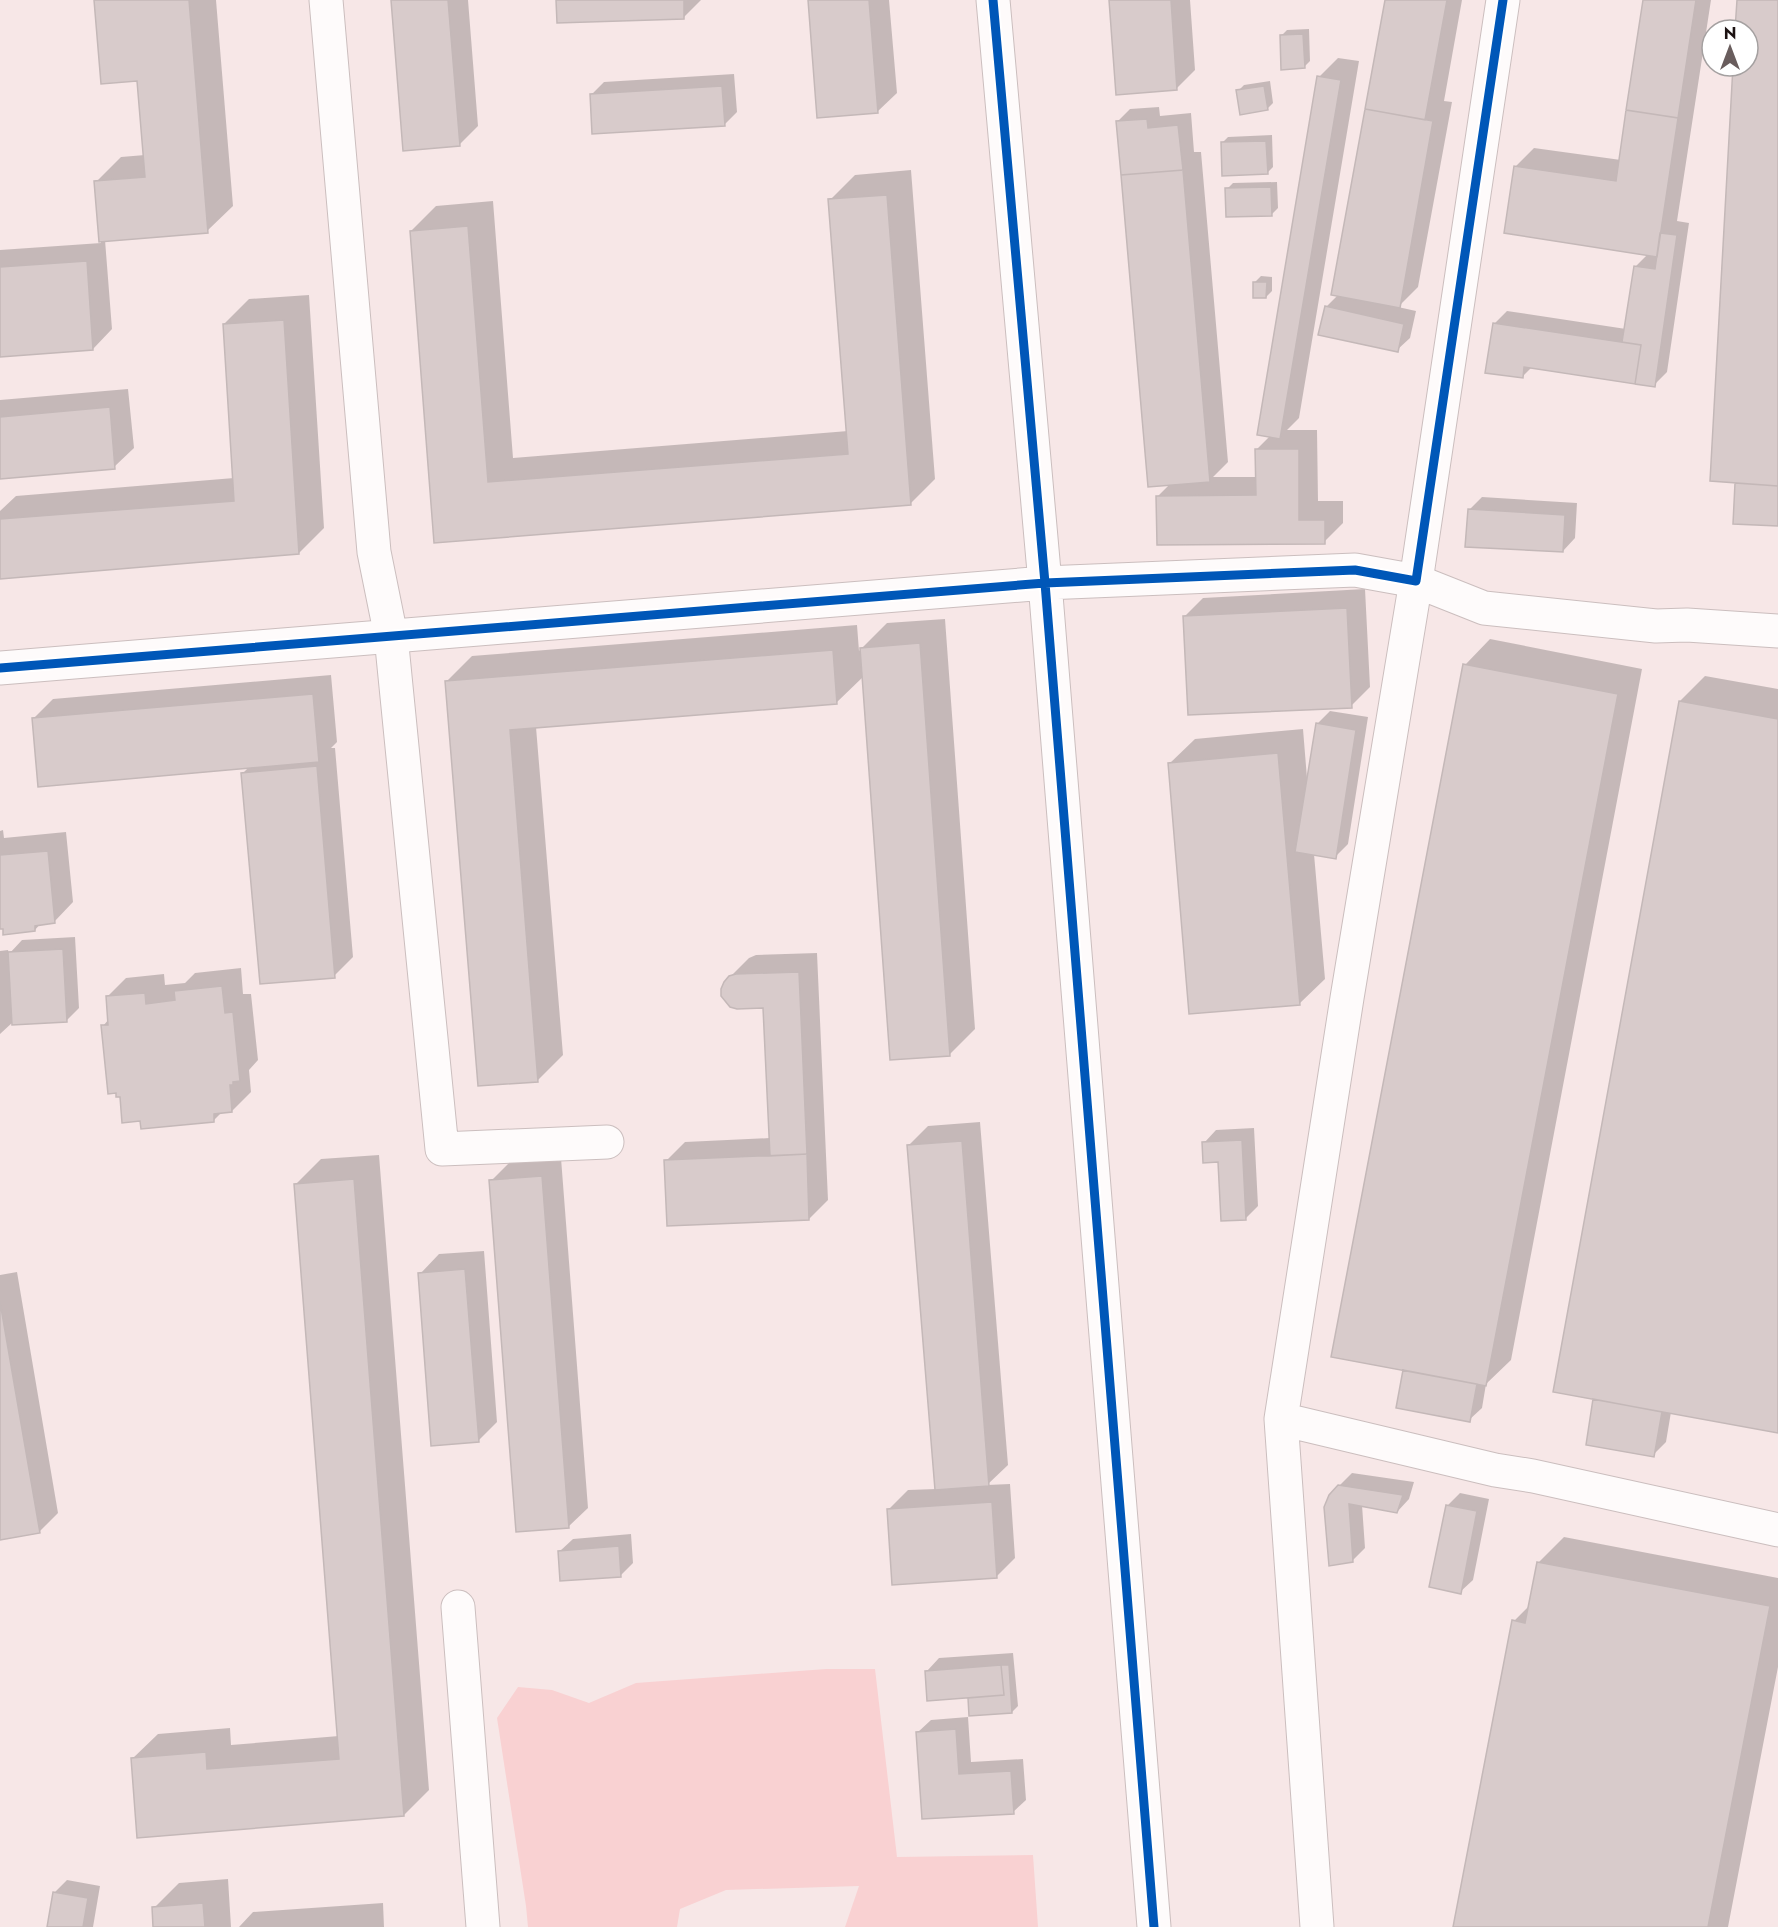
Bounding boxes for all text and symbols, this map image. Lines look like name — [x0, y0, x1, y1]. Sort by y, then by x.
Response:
north arrow — [1700, 18, 1760, 78]
text: N — [1724, 22, 1736, 45]

